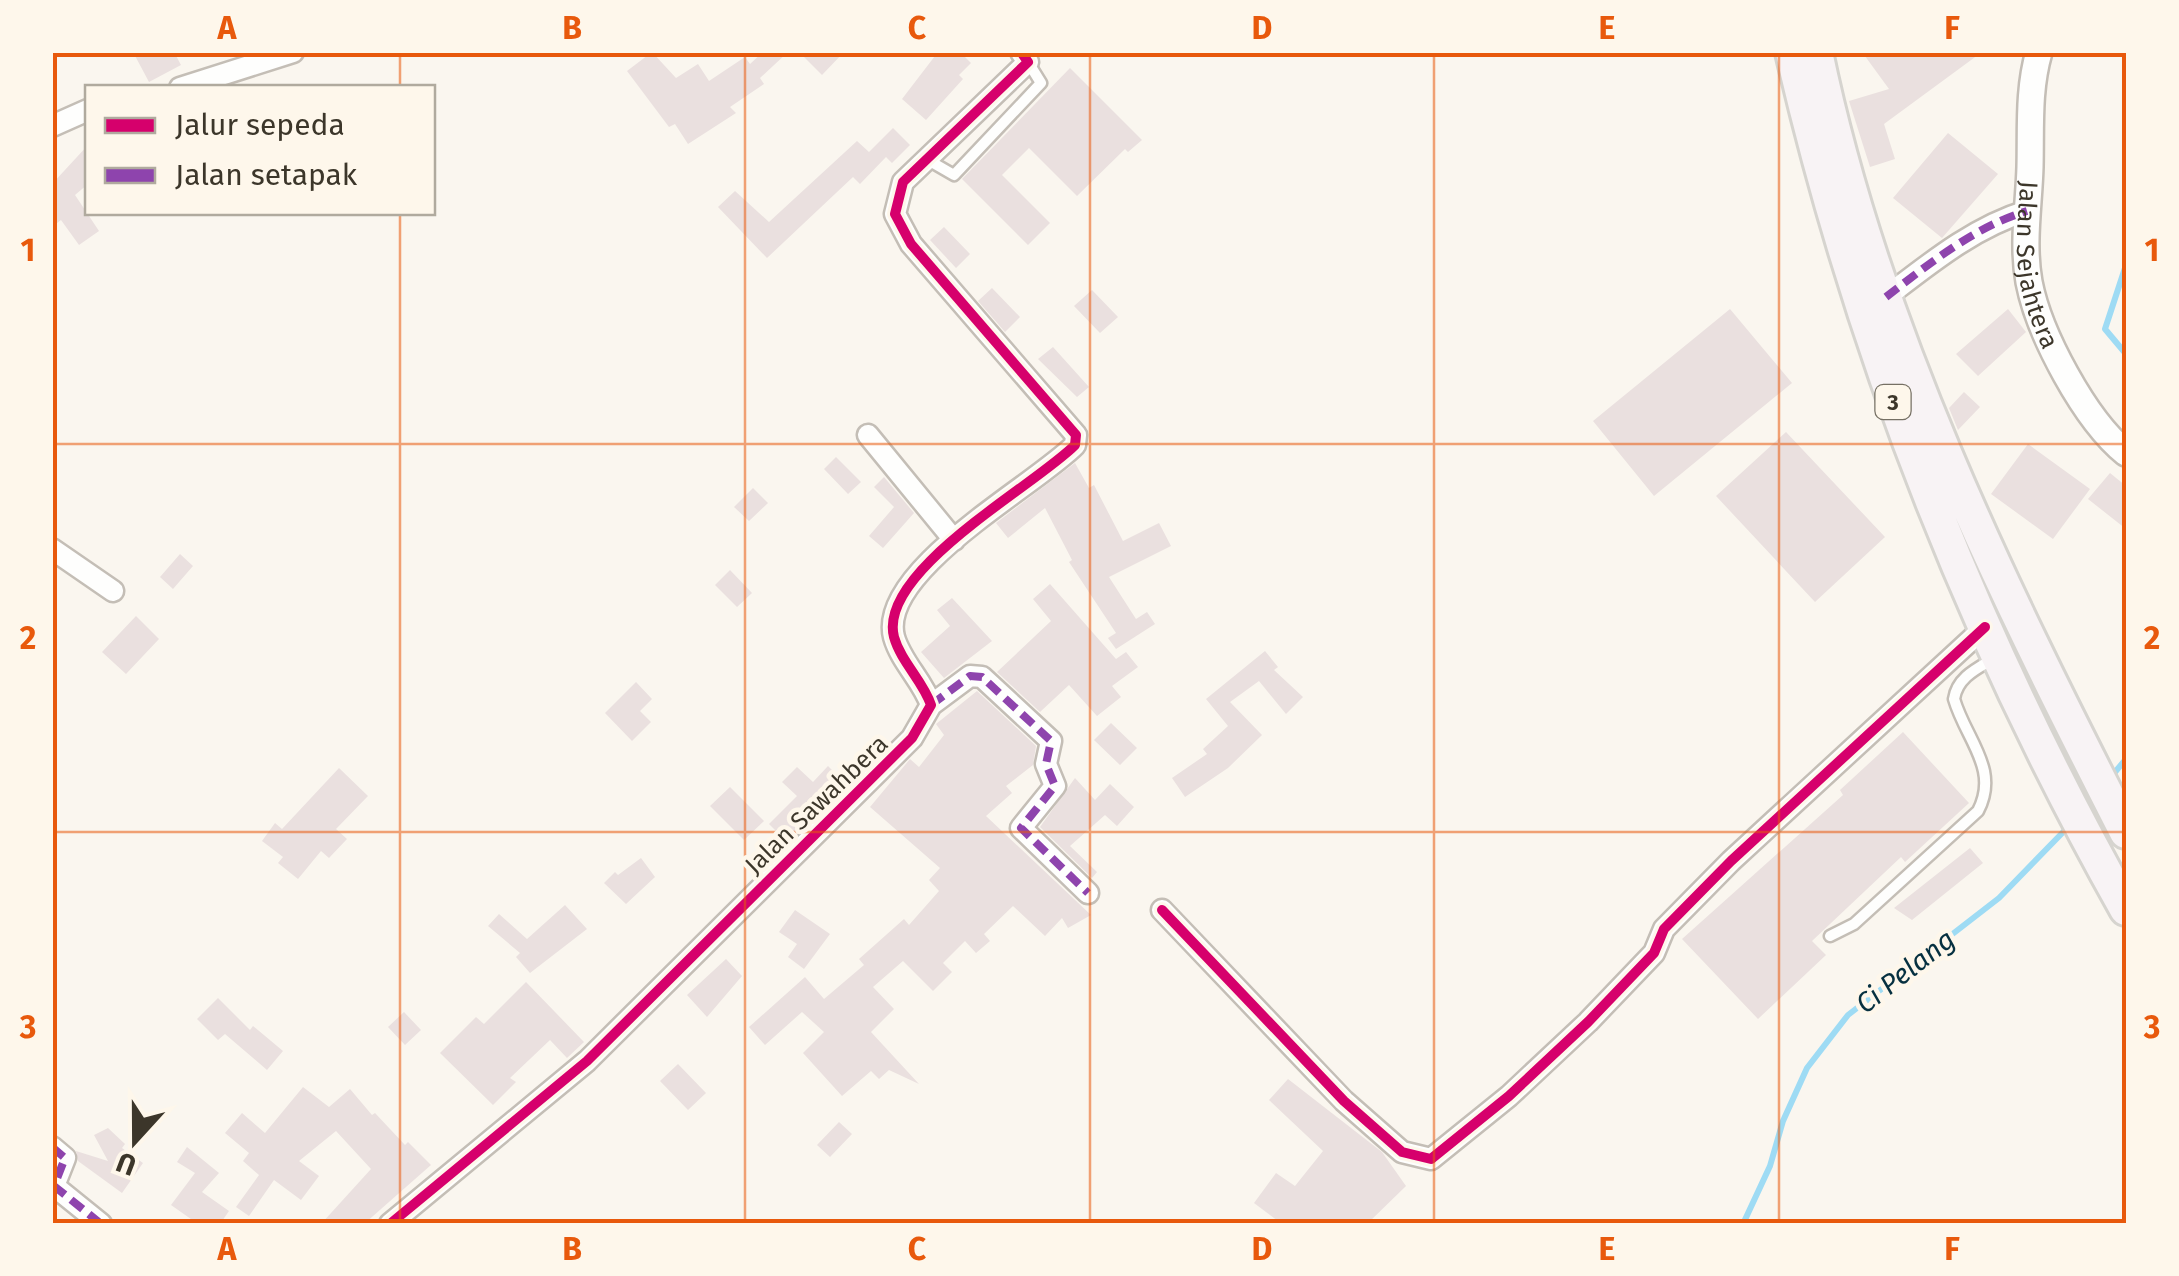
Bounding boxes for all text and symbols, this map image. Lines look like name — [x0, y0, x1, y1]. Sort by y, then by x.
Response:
text: A — [217, 9, 238, 47]
text: B — [562, 9, 582, 47]
text: C — [908, 9, 927, 47]
text: D — [1252, 9, 1272, 47]
text: E — [1599, 9, 1615, 47]
text: F — [1944, 9, 1960, 47]
legend — [85, 85, 435, 215]
text: Jalur sepeda — [175, 107, 345, 143]
text: Jalan setapak — [175, 157, 358, 193]
street label: Jalan Sejahtera — [2010, 180, 2064, 354]
text: 1 — [21, 231, 35, 269]
text: 1 — [2145, 231, 2159, 269]
road number: 3 — [1876, 385, 1910, 419]
text: 2 — [20, 619, 36, 657]
text: 2 — [2144, 619, 2160, 657]
street label: Jalan Sawahbera — [739, 729, 894, 880]
water label: Ci Pelang — [1849, 922, 1961, 1020]
text: 3 — [19, 1008, 36, 1046]
text: 3 — [2143, 1008, 2160, 1046]
north arrow — [85, 1091, 185, 1191]
text: U — [112, 1145, 141, 1183]
text: A — [217, 1230, 238, 1268]
text: B — [562, 1230, 582, 1268]
text: C — [908, 1230, 927, 1268]
text: D — [1252, 1230, 1272, 1268]
text: E — [1599, 1230, 1615, 1268]
text: F — [1944, 1230, 1960, 1268]

